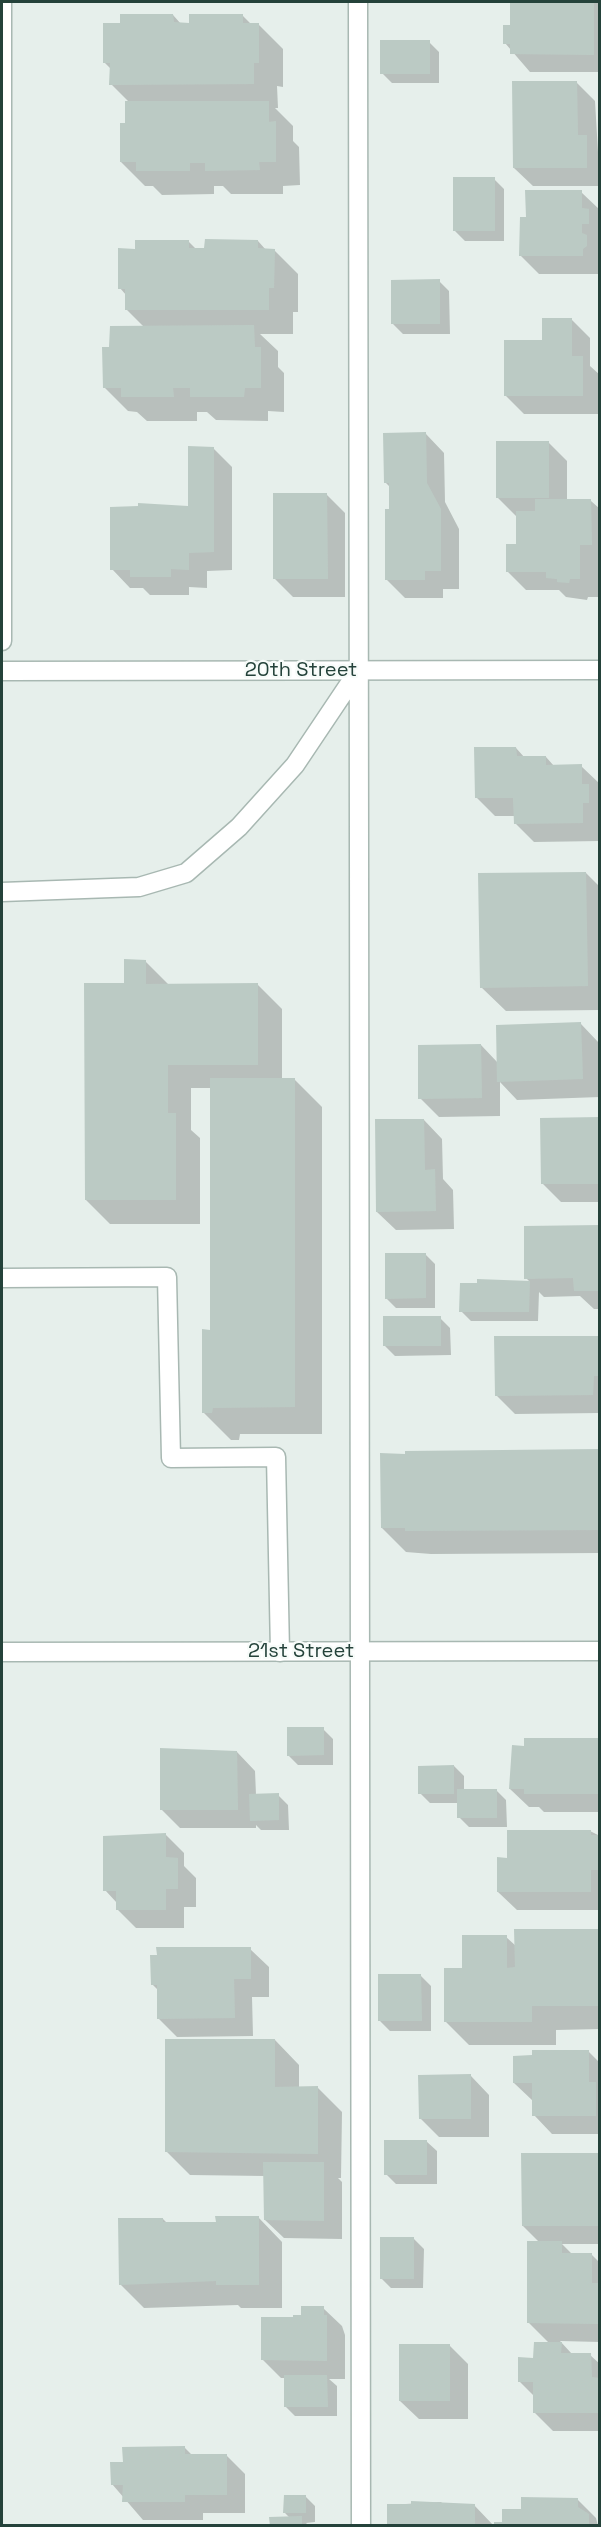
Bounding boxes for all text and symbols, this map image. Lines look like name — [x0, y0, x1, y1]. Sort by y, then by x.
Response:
street label: 20th Street — [245, 659, 357, 683]
street label: 21st Street — [248, 1640, 354, 1664]

